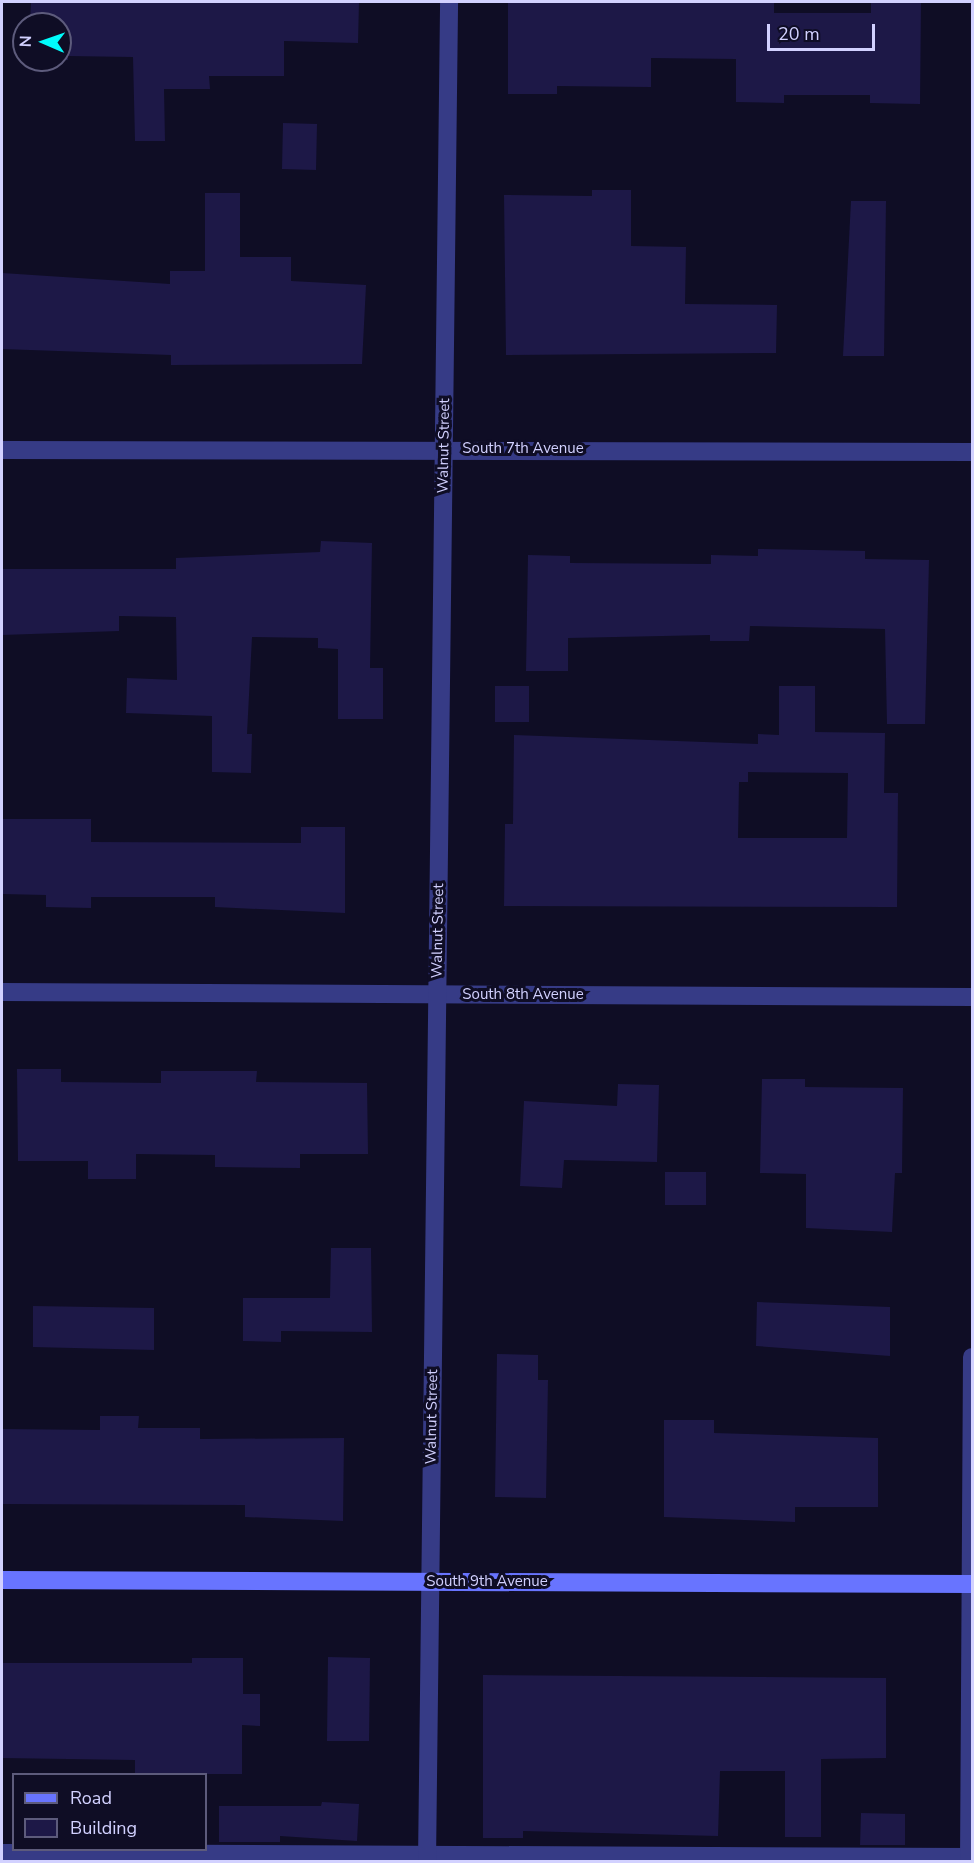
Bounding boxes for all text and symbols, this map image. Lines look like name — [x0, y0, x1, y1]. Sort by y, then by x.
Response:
north arrow — [12, 12, 72, 72]
scale bar — [770, 12, 878, 50]
text: 20 m — [778, 22, 820, 46]
text: N — [15, 35, 37, 48]
street label: Walnut Street — [434, 398, 454, 494]
street label: South 7th Avenue — [462, 440, 584, 458]
street label: Walnut Street — [428, 883, 448, 979]
street label: South 8th Avenue — [462, 986, 584, 1004]
street label: Walnut Street — [422, 1369, 442, 1465]
street label: South 9th Avenue — [426, 1573, 548, 1591]
legend — [12, 1773, 207, 1851]
text: Road — [70, 1786, 112, 1810]
text: Building — [70, 1816, 137, 1840]

